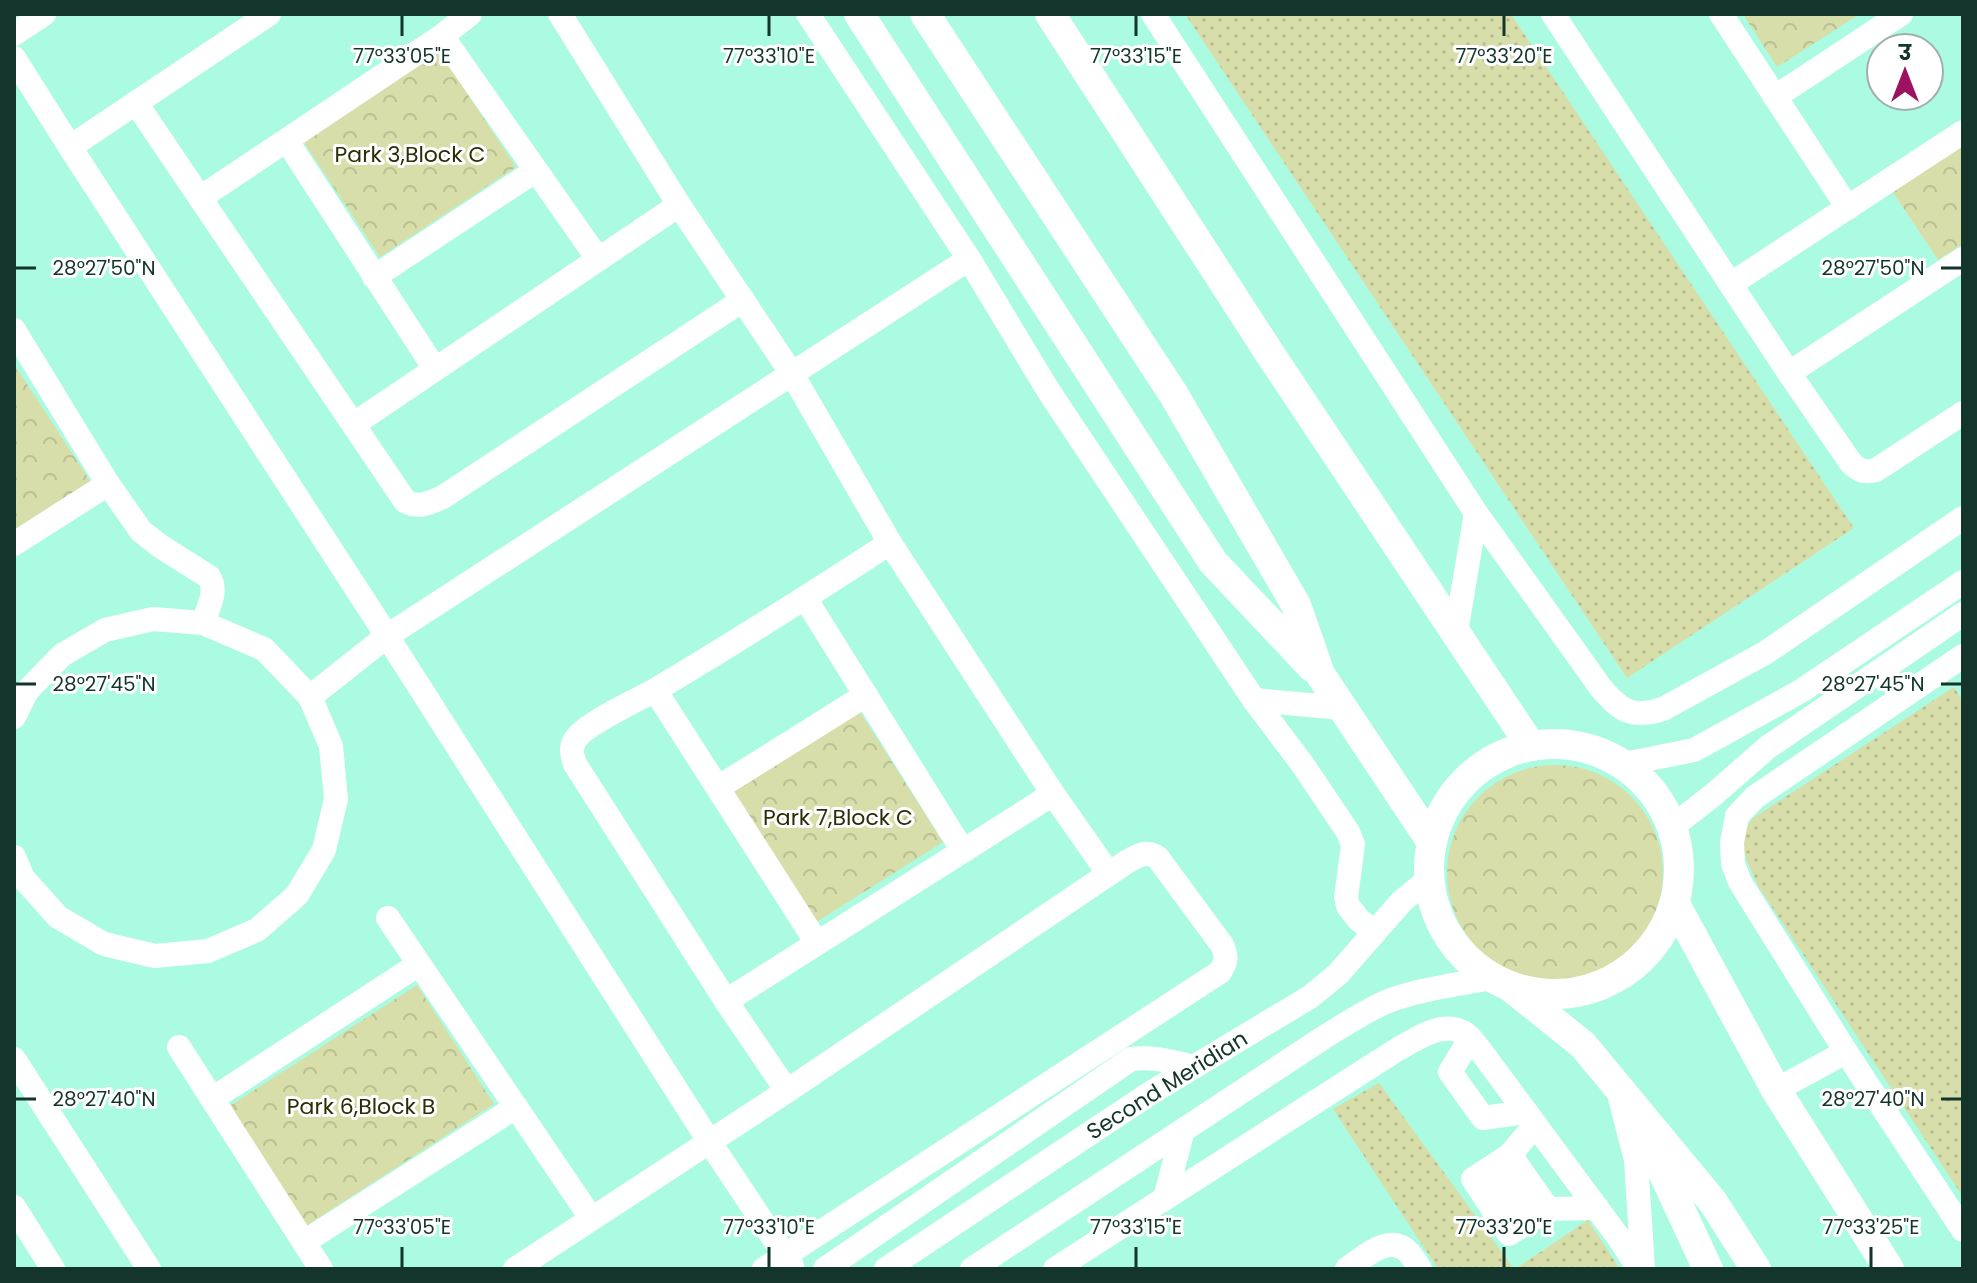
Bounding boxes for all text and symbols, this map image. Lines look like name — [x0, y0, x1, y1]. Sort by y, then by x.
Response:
north arrow — [1865, 32, 1945, 112]
text: उ — [1898, 37, 1912, 68]
text: 77°33'05"E — [353, 42, 451, 70]
text: 77°33'10"E — [723, 42, 815, 70]
text: 77°33'15"E — [1090, 42, 1182, 70]
text: 77°33'20"E — [1456, 42, 1552, 70]
park label: Park 3,Block C — [335, 139, 485, 170]
text: 28°27'50"N — [53, 254, 155, 282]
text: 28°27'50"N — [1822, 254, 1924, 282]
text: 28°27'45"N — [53, 670, 155, 698]
text: 28°27'45"N — [1822, 670, 1924, 698]
park label: Park 7,Block C — [763, 802, 913, 833]
street label: Second Meridian — [1081, 1023, 1253, 1147]
text: 28°27'40"N — [53, 1085, 155, 1113]
text: 28°27'40"N — [1822, 1085, 1924, 1113]
park label: Park 6,Block B — [287, 1091, 435, 1122]
text: 77°33'05"E — [353, 1213, 451, 1241]
text: 77°33'10"E — [723, 1213, 815, 1241]
text: 77°33'15"E — [1090, 1213, 1182, 1241]
text: 77°33'20"E — [1456, 1213, 1552, 1241]
text: 77°33'25"E — [1823, 1213, 1919, 1241]

